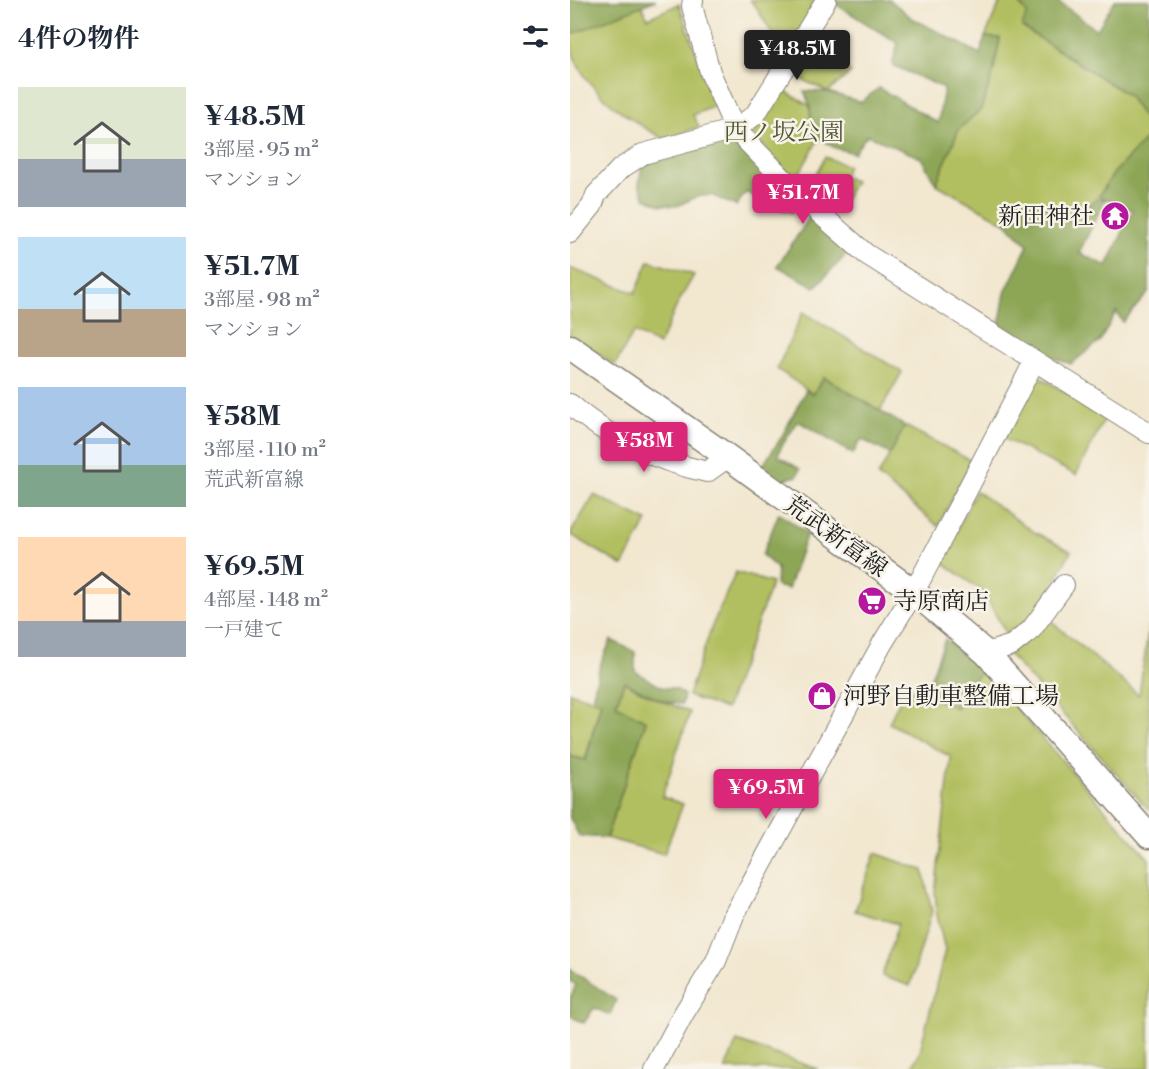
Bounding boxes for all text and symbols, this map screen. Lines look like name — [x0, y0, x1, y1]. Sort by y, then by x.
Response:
icon: filters — [519, 20, 552, 53]
text: 4件の物件 — [18, 23, 139, 55]
pin: ¥48.5M — [748, 30, 846, 81]
text: ¥48.5M — [758, 37, 836, 62]
text: ¥48.5M — [204, 101, 305, 133]
icon: home — [66, 111, 138, 183]
park label: 西ノ坂公園 — [724, 118, 844, 148]
text: 3部屋 · 95 m² — [204, 138, 318, 163]
text: マンション — [204, 168, 303, 193]
pin: ¥51.7M — [754, 174, 852, 225]
text: ¥51.7M — [766, 181, 840, 206]
temple icon: 新田神社 — [1099, 200, 1131, 232]
place label: 新田神社 — [998, 202, 1094, 232]
text: ¥51.7M — [204, 251, 299, 283]
icon: home — [66, 261, 138, 333]
text: 3部屋 · 98 m² — [204, 288, 320, 313]
text: マンション — [204, 318, 303, 343]
text: ¥58M — [204, 401, 281, 433]
icon: home — [66, 411, 138, 483]
pin: ¥58M — [608, 422, 680, 473]
text: ¥58M — [615, 429, 674, 454]
text: 3部屋 · 110 m² — [204, 438, 326, 463]
text: 荒武新富線 — [204, 468, 304, 493]
street label: 荒武新富線 — [778, 489, 893, 584]
text: ¥69.5M — [204, 551, 304, 583]
icon: home — [66, 561, 138, 633]
supermarket icon: 寺原商店 — [856, 585, 888, 617]
place label: 寺原商店 — [893, 587, 989, 617]
text: 4部屋 · 148 m² — [204, 588, 328, 613]
text: 一戸建て — [204, 618, 284, 643]
shop icon: 河野自動車整備工場 — [806, 680, 838, 712]
place label: 河野自動車整備工場 — [843, 682, 1059, 712]
pin: ¥69.5M — [717, 769, 815, 820]
text: ¥69.5M — [728, 776, 804, 801]

